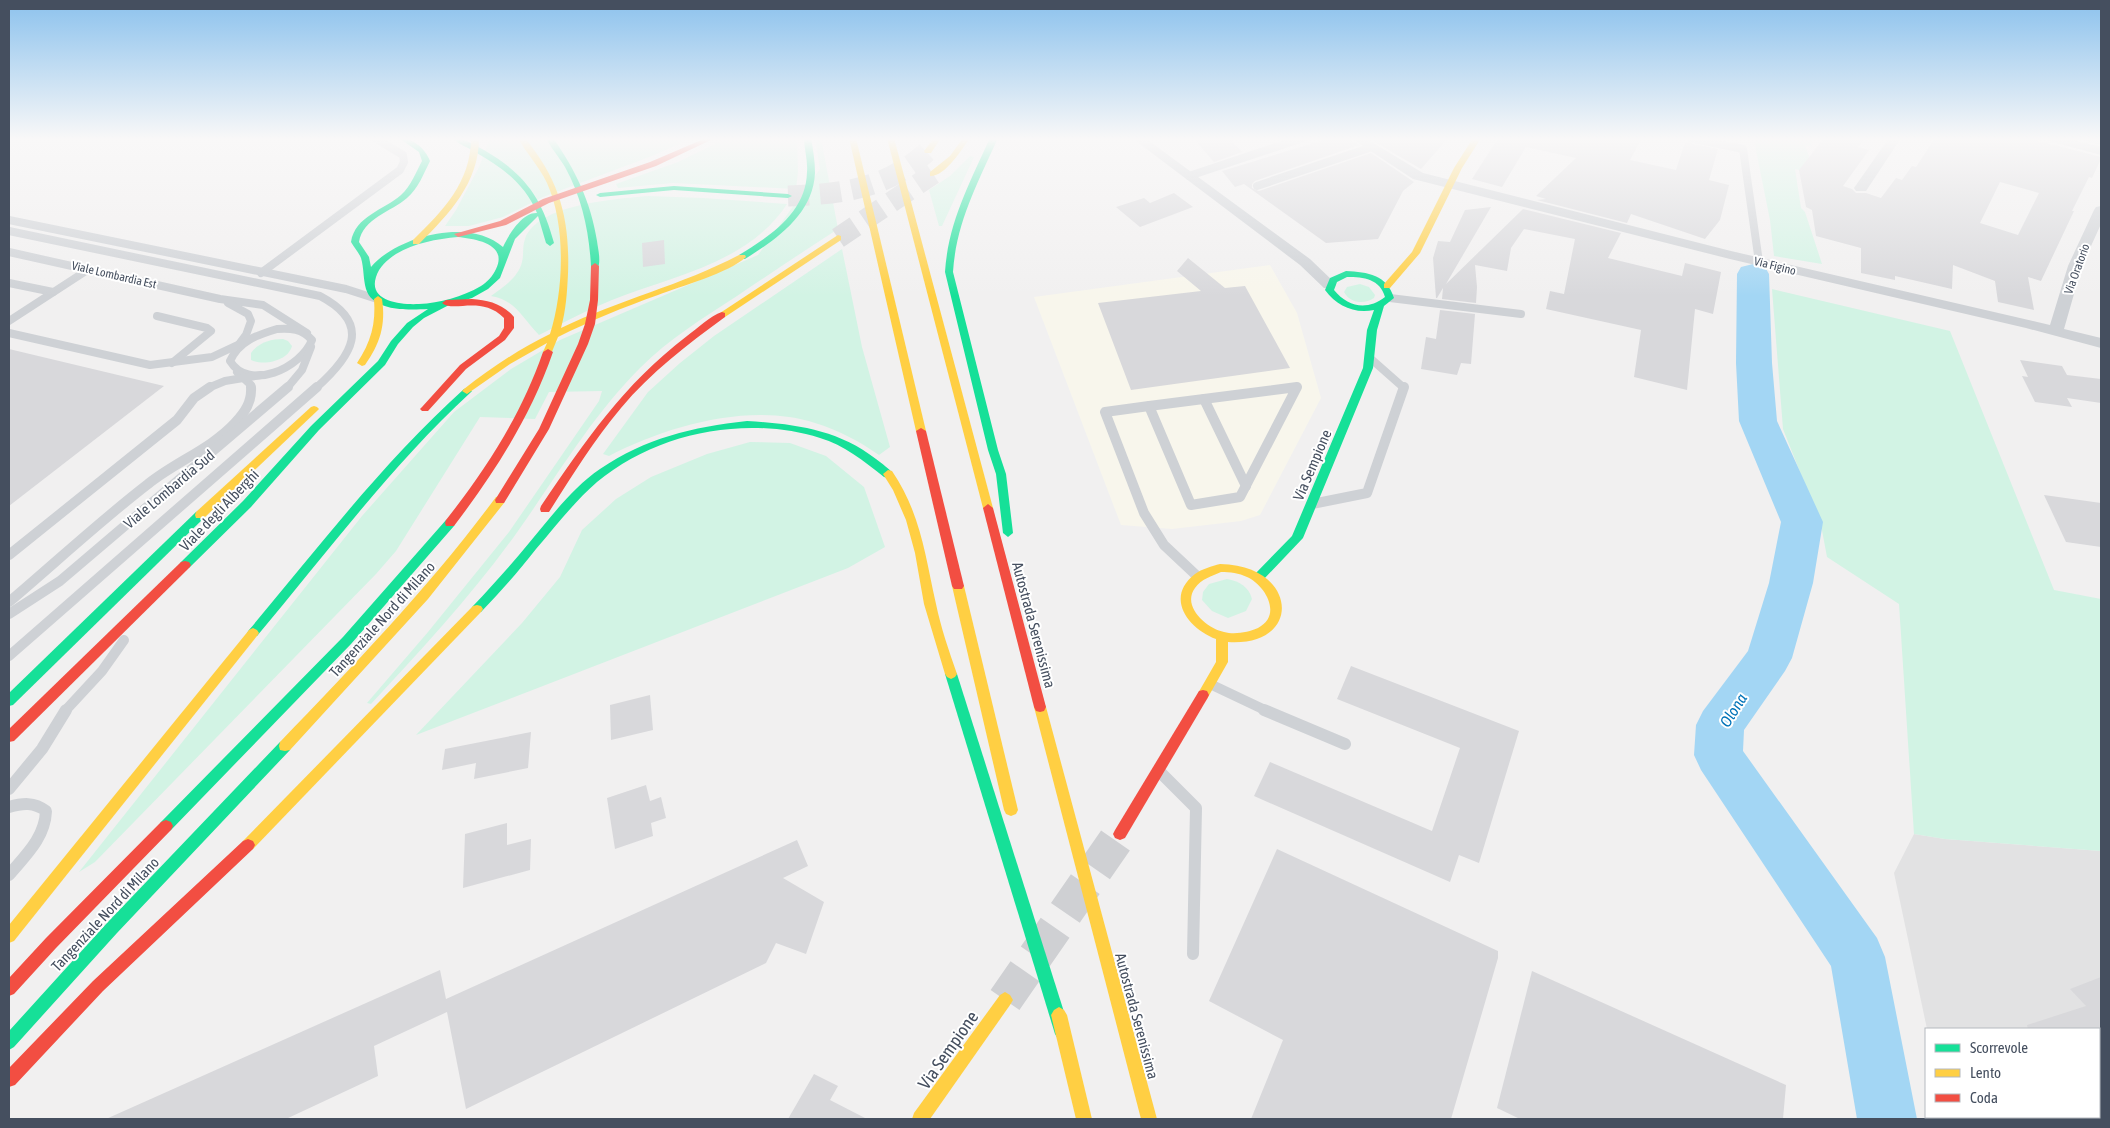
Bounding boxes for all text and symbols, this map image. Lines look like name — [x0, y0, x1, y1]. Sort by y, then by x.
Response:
street label: Via Oratorio — [2061, 242, 2093, 296]
street label: Via Figino — [1753, 254, 1798, 278]
street label: Viale Lombardia Est — [70, 258, 158, 292]
street label: Via Sempione — [1289, 427, 1335, 503]
street label: Viale Lombardia Sud — [120, 446, 218, 532]
street label: Viale degli Alberghi — [176, 466, 262, 554]
street label: Tangenziale Nord di Milano — [326, 558, 438, 680]
street label: Autostrada Serenissima — [1009, 560, 1059, 690]
water label: Olona — [1716, 689, 1750, 730]
street label: Tangenziale Nord di Milano — [48, 854, 162, 974]
street label: Autostrada Serenissima — [1112, 951, 1162, 1081]
street label: Via Sempione — [913, 1007, 983, 1093]
legend — [1925, 1028, 2100, 1118]
text: Scorrevole — [1970, 1039, 2028, 1056]
text: Lento — [1970, 1064, 2001, 1081]
text: Coda — [1970, 1089, 1998, 1106]

